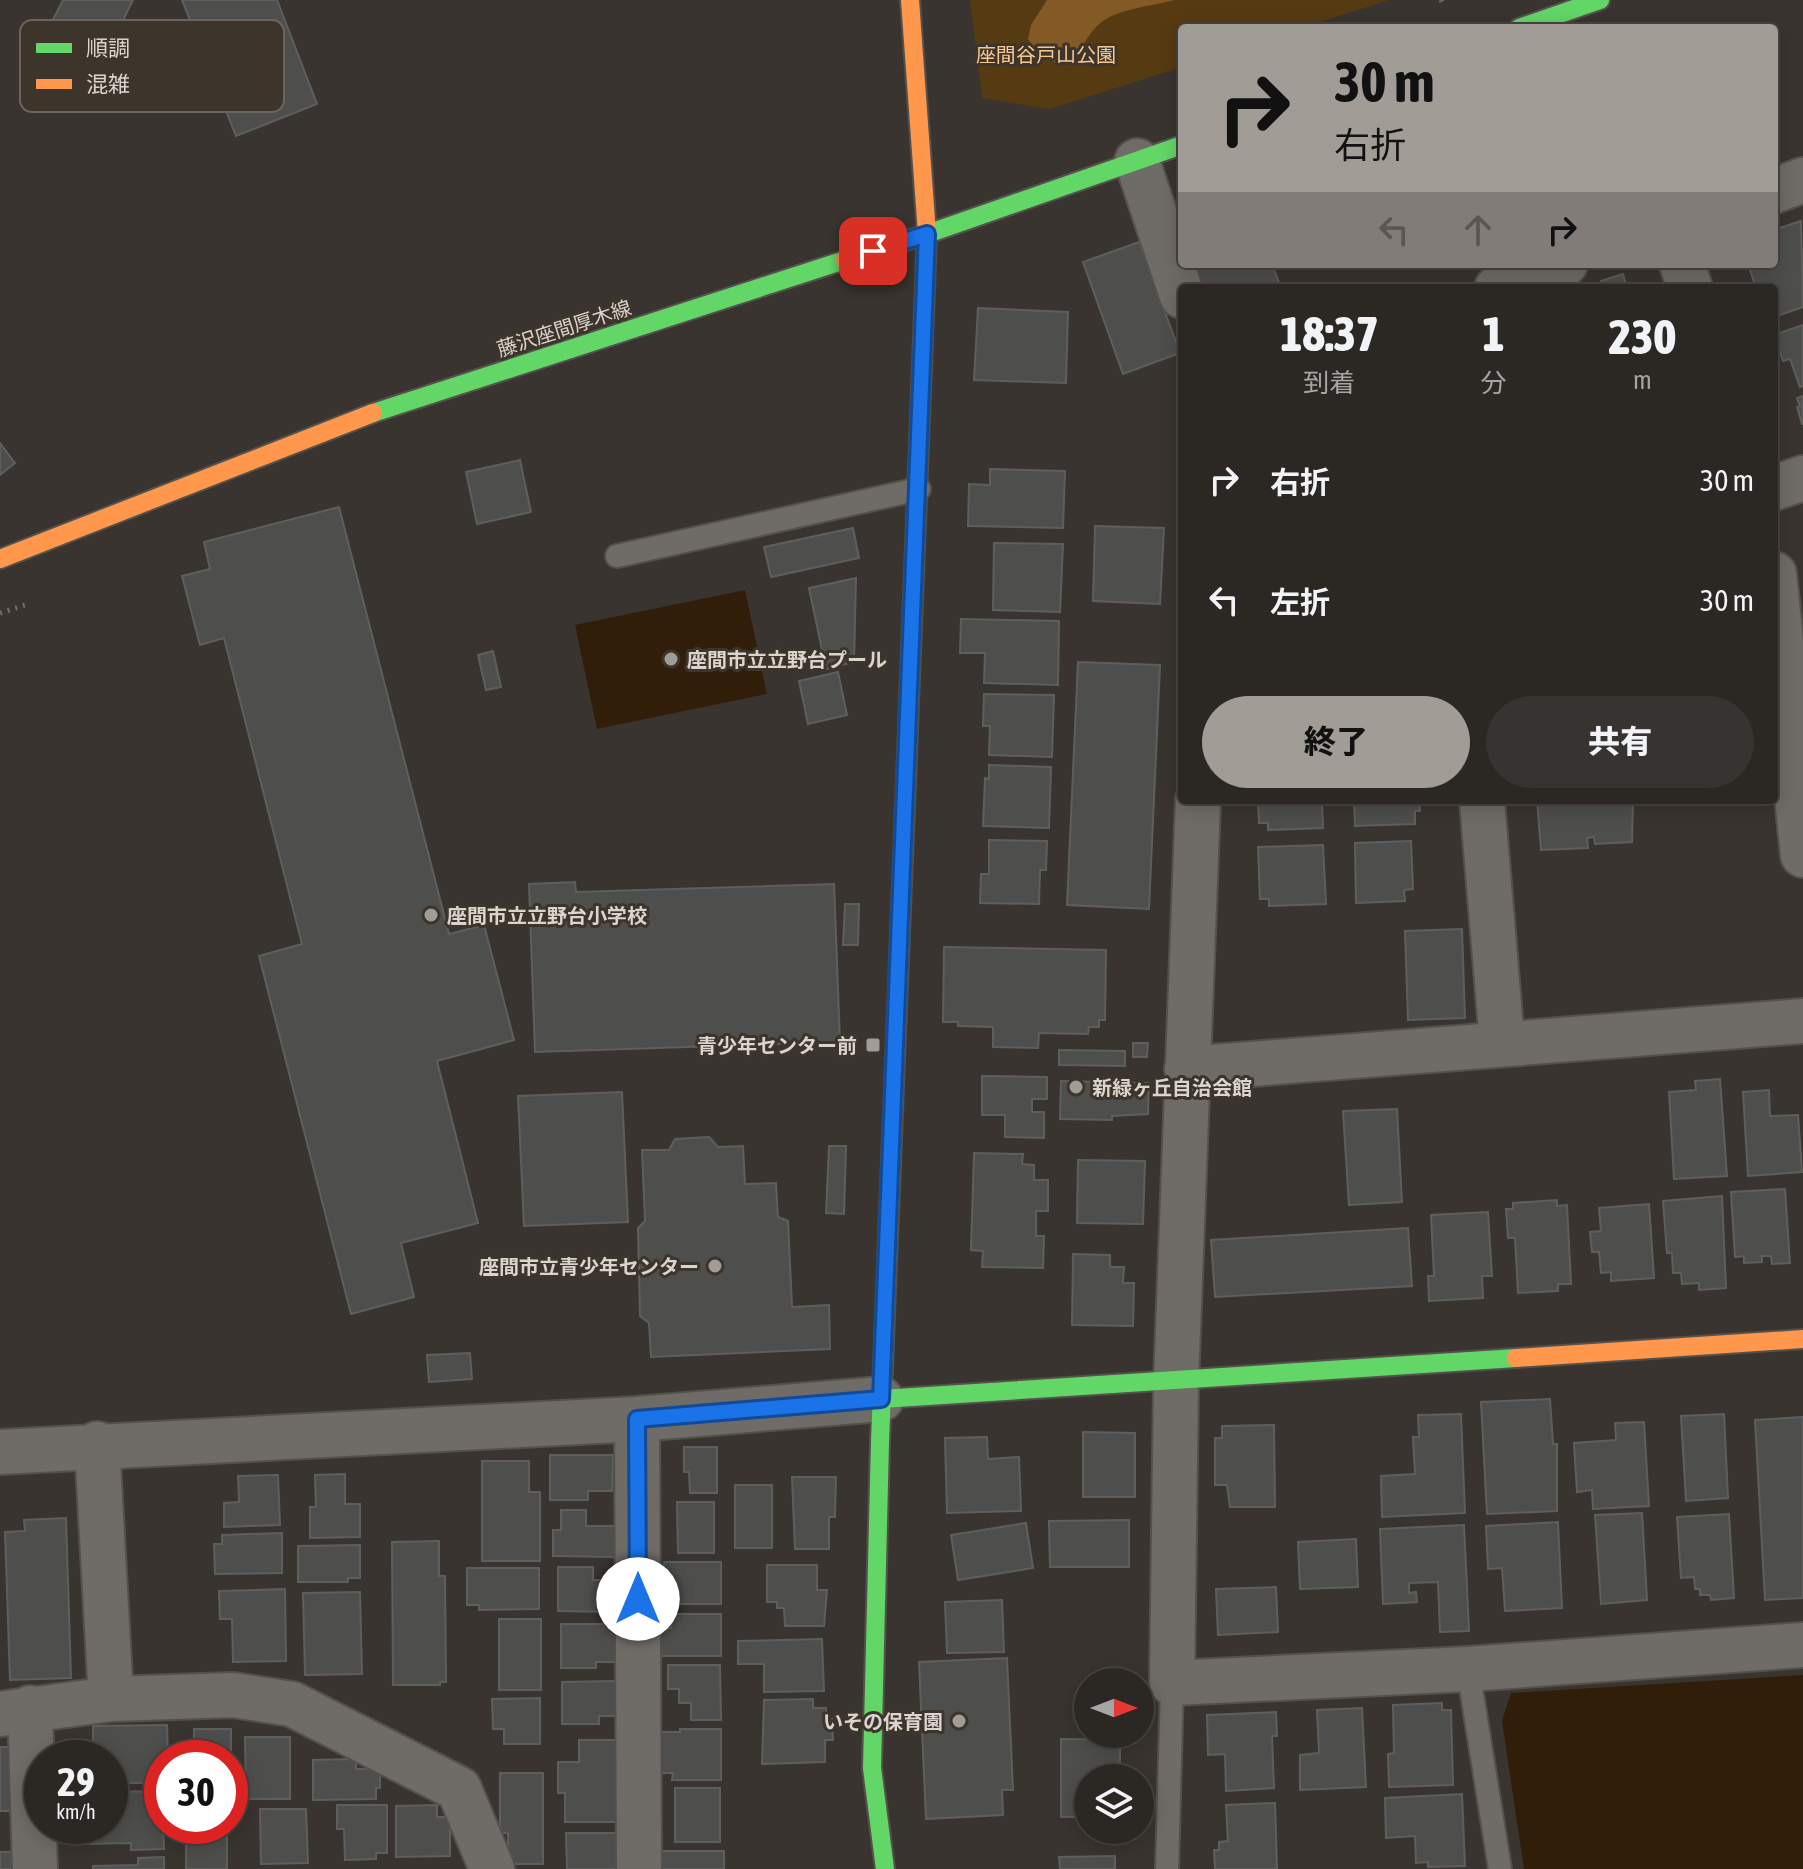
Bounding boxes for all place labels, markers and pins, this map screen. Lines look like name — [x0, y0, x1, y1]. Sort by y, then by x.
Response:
pin — [839, 217, 907, 285]
place label: 座間市立立野台プール — [687, 648, 887, 671]
marker: 座間市立立野台プール — [662, 650, 680, 668]
place label: 座間市立立野台小学校 — [447, 904, 647, 927]
marker: 座間市立立野台小学校 — [422, 906, 440, 924]
place label: 青少年センター前 — [697, 1034, 857, 1057]
marker: 青少年センター前 — [864, 1036, 882, 1054]
place label: 新緑ヶ丘自治会館 — [1092, 1076, 1252, 1099]
marker: 新緑ヶ丘自治会館 — [1067, 1078, 1085, 1096]
place label: 座間市立青少年センター — [479, 1255, 699, 1278]
marker: 座間市立青少年センター — [706, 1257, 724, 1275]
place label: いその保育園 — [823, 1710, 943, 1733]
marker: いその保育園 — [950, 1712, 968, 1730]

